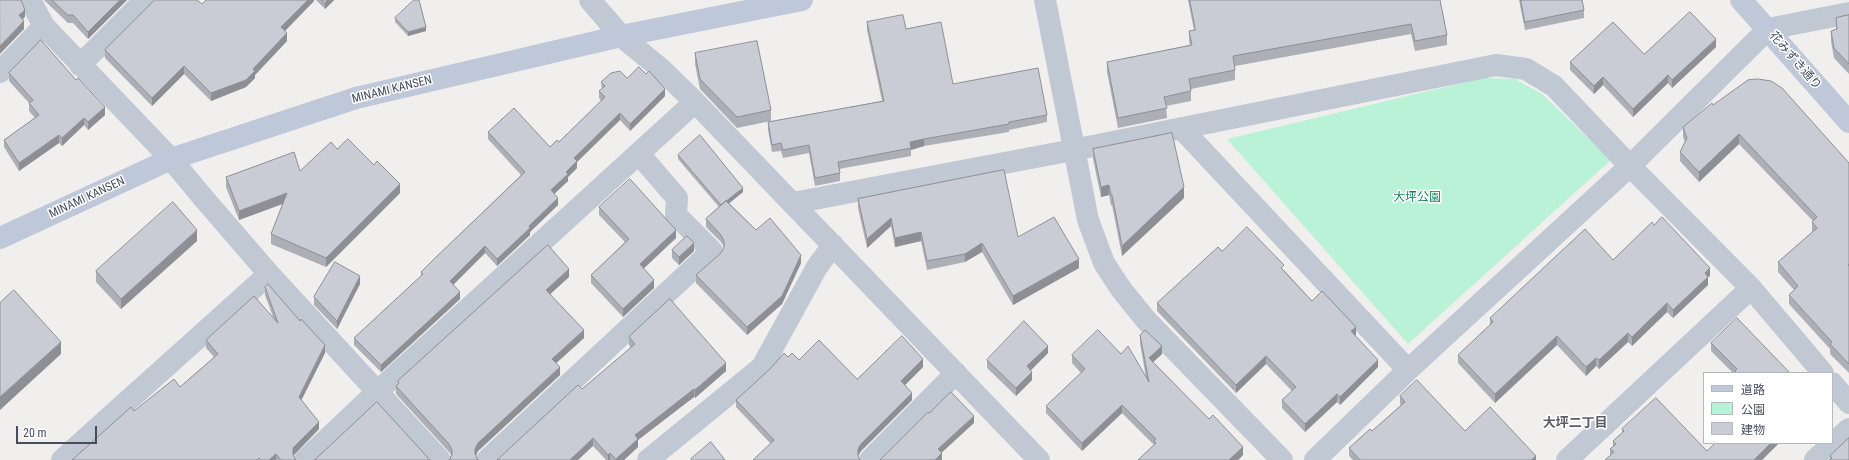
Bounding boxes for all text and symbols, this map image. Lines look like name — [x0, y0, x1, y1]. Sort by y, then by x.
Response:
street label: 花みずき通り — [1766, 29, 1824, 93]
street label: MINAMI KANSEN — [351, 73, 433, 107]
street label: MINAMI KANSEN — [47, 174, 127, 222]
park label: 大坪公園 — [1393, 191, 1441, 205]
legend — [1703, 372, 1833, 444]
text: 道路 — [1741, 383, 1765, 397]
text: 公園 — [1741, 403, 1765, 417]
district label: 大坪二丁目 — [1543, 416, 1607, 432]
scale bar — [18, 418, 99, 444]
text: 建物 — [1741, 423, 1765, 437]
text: 20 m — [23, 426, 47, 440]

